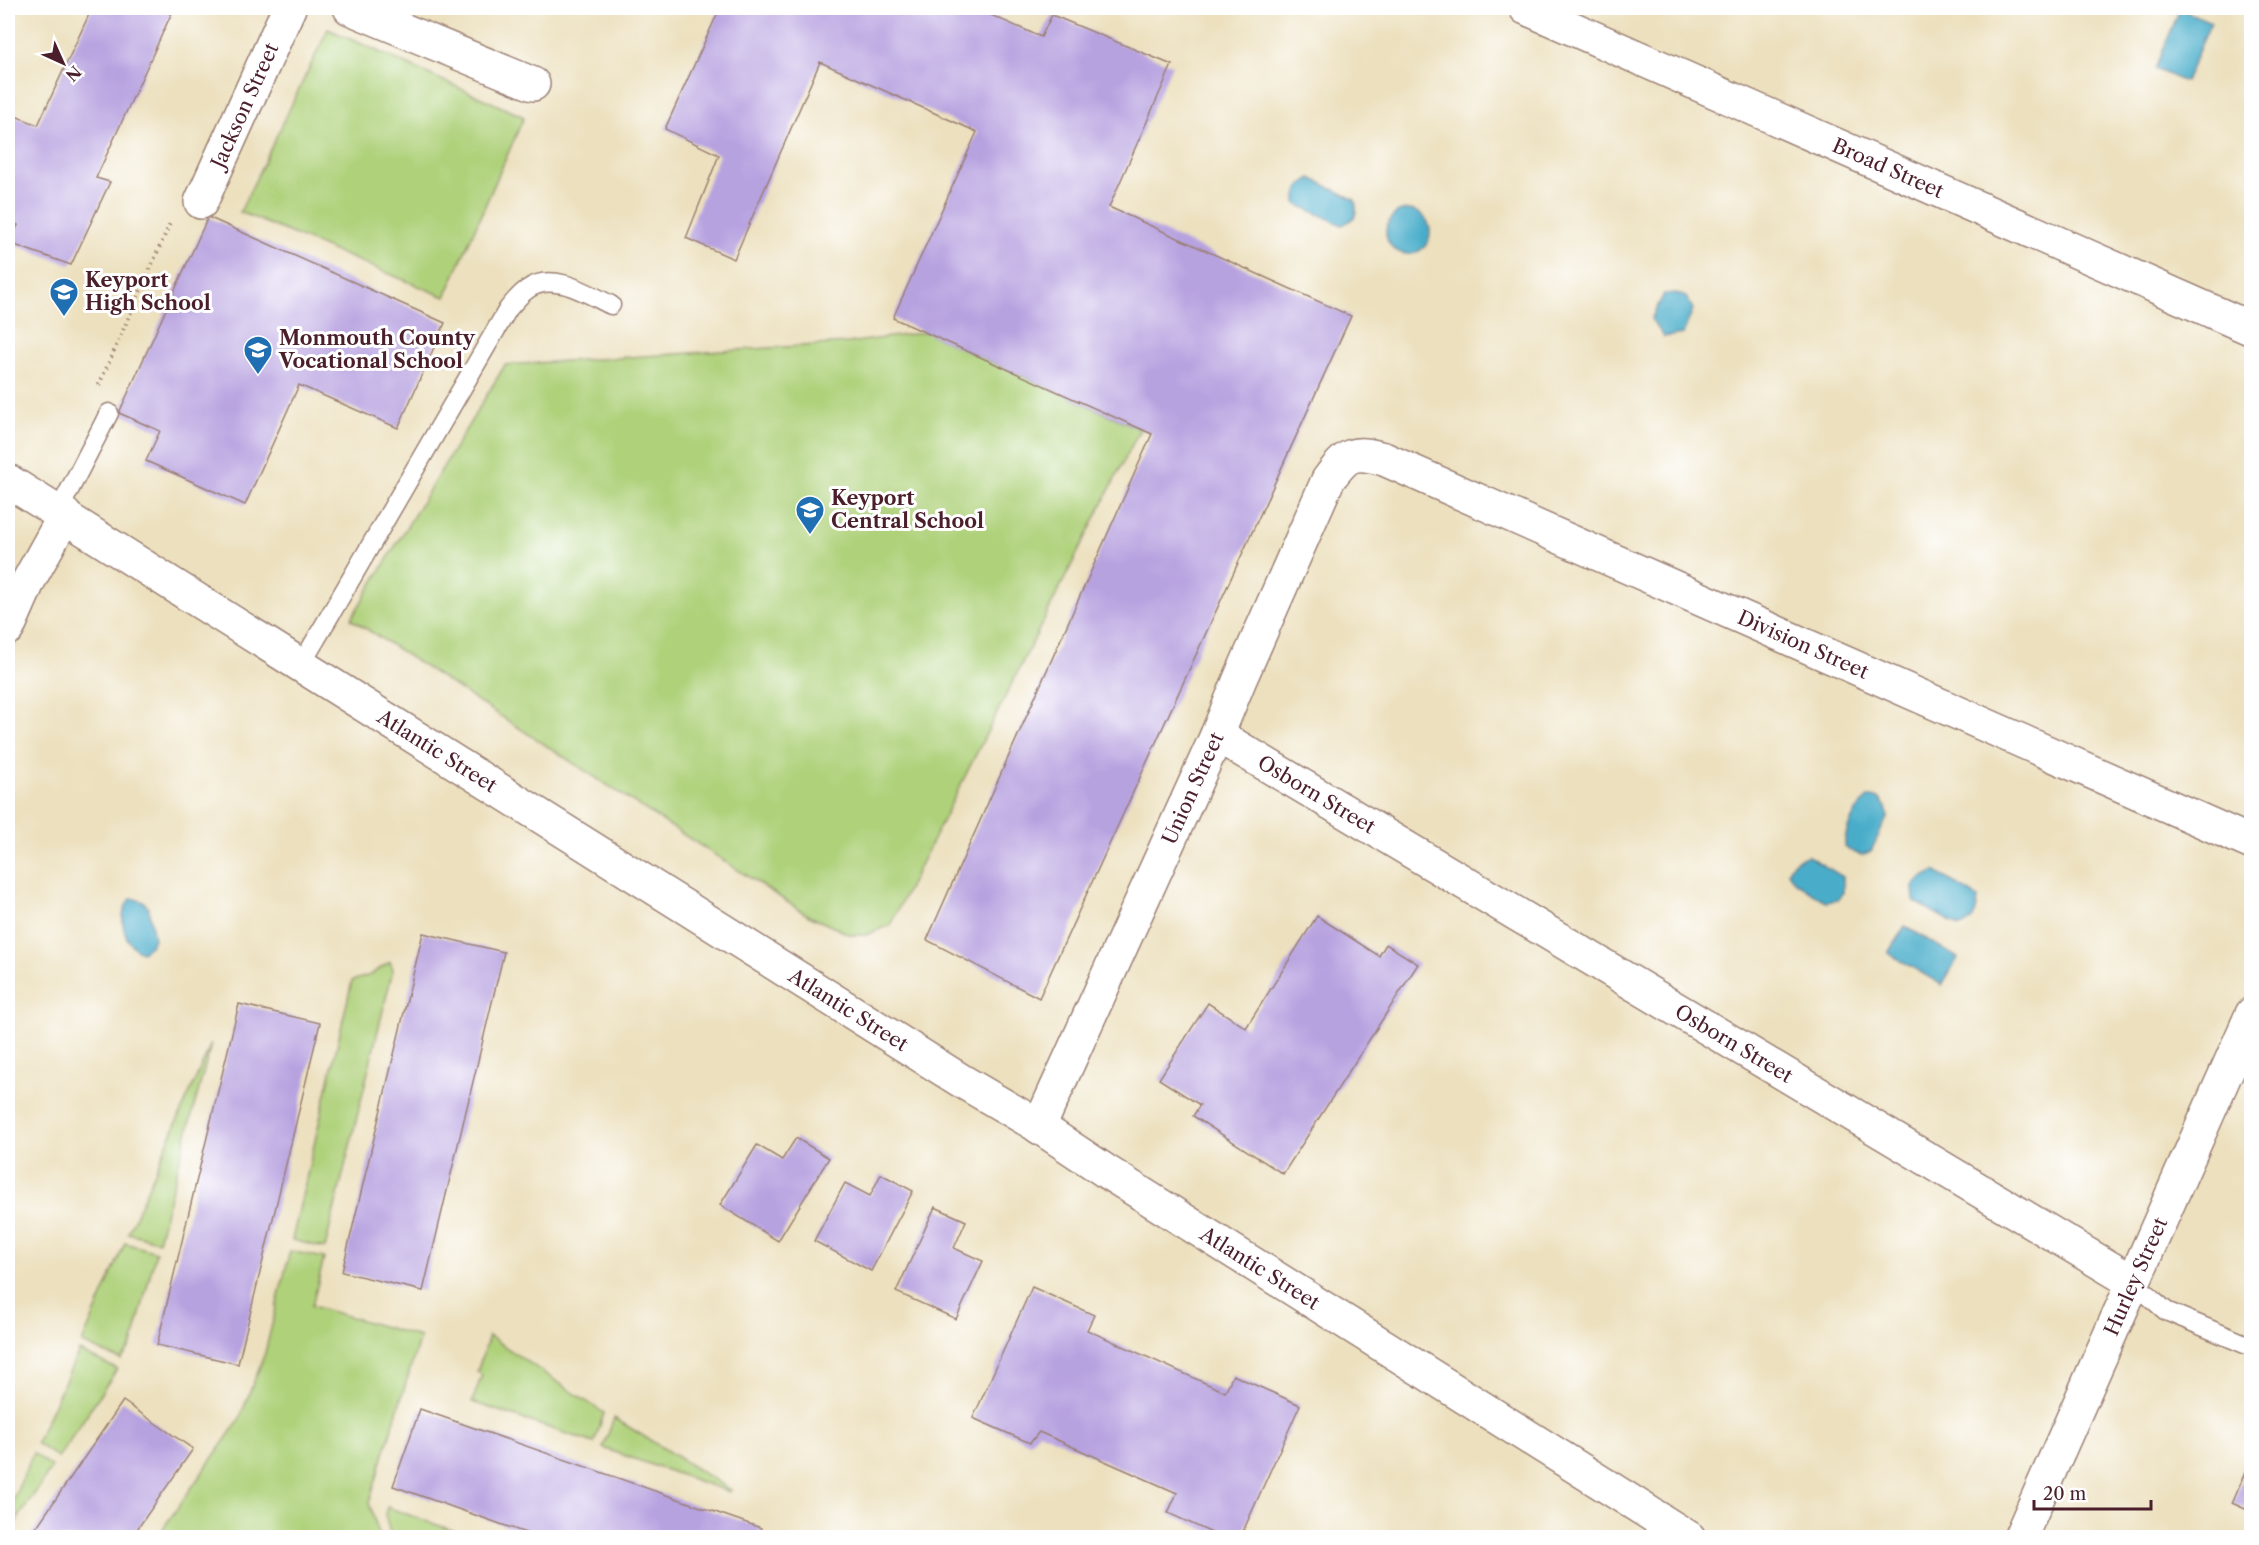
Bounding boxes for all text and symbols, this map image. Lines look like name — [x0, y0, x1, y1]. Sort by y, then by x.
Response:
north arrow — [33, 33, 93, 93]
street label: Jackson Street — [205, 39, 284, 175]
text: N — [62, 62, 86, 86]
street label: Broad Street — [1829, 133, 1948, 203]
place label: Keyport High School — [85, 268, 211, 315]
school or university icon: Keyport High School — [48, 276, 80, 318]
place label: Monmouth County Vocational School — [278, 326, 476, 373]
school or university icon: Monmouth County Vocational School — [242, 334, 274, 376]
place label: Keyport Central School — [831, 486, 984, 533]
school or university icon: Keyport Central School — [794, 494, 826, 536]
street label: Division Street — [1734, 605, 1872, 684]
street label: Atlantic Street — [372, 704, 501, 797]
street label: Union Street — [1157, 729, 1229, 848]
street label: Osborn Street — [1253, 750, 1380, 839]
street label: Atlantic Street — [783, 963, 913, 1056]
street label: Osborn Street — [1671, 999, 1797, 1088]
street label: Hurley Street — [2099, 1214, 2172, 1339]
street label: Atlantic Street — [1195, 1221, 1324, 1315]
scale bar — [2034, 1473, 2151, 1511]
text: 20 m — [2043, 1483, 2087, 1505]

